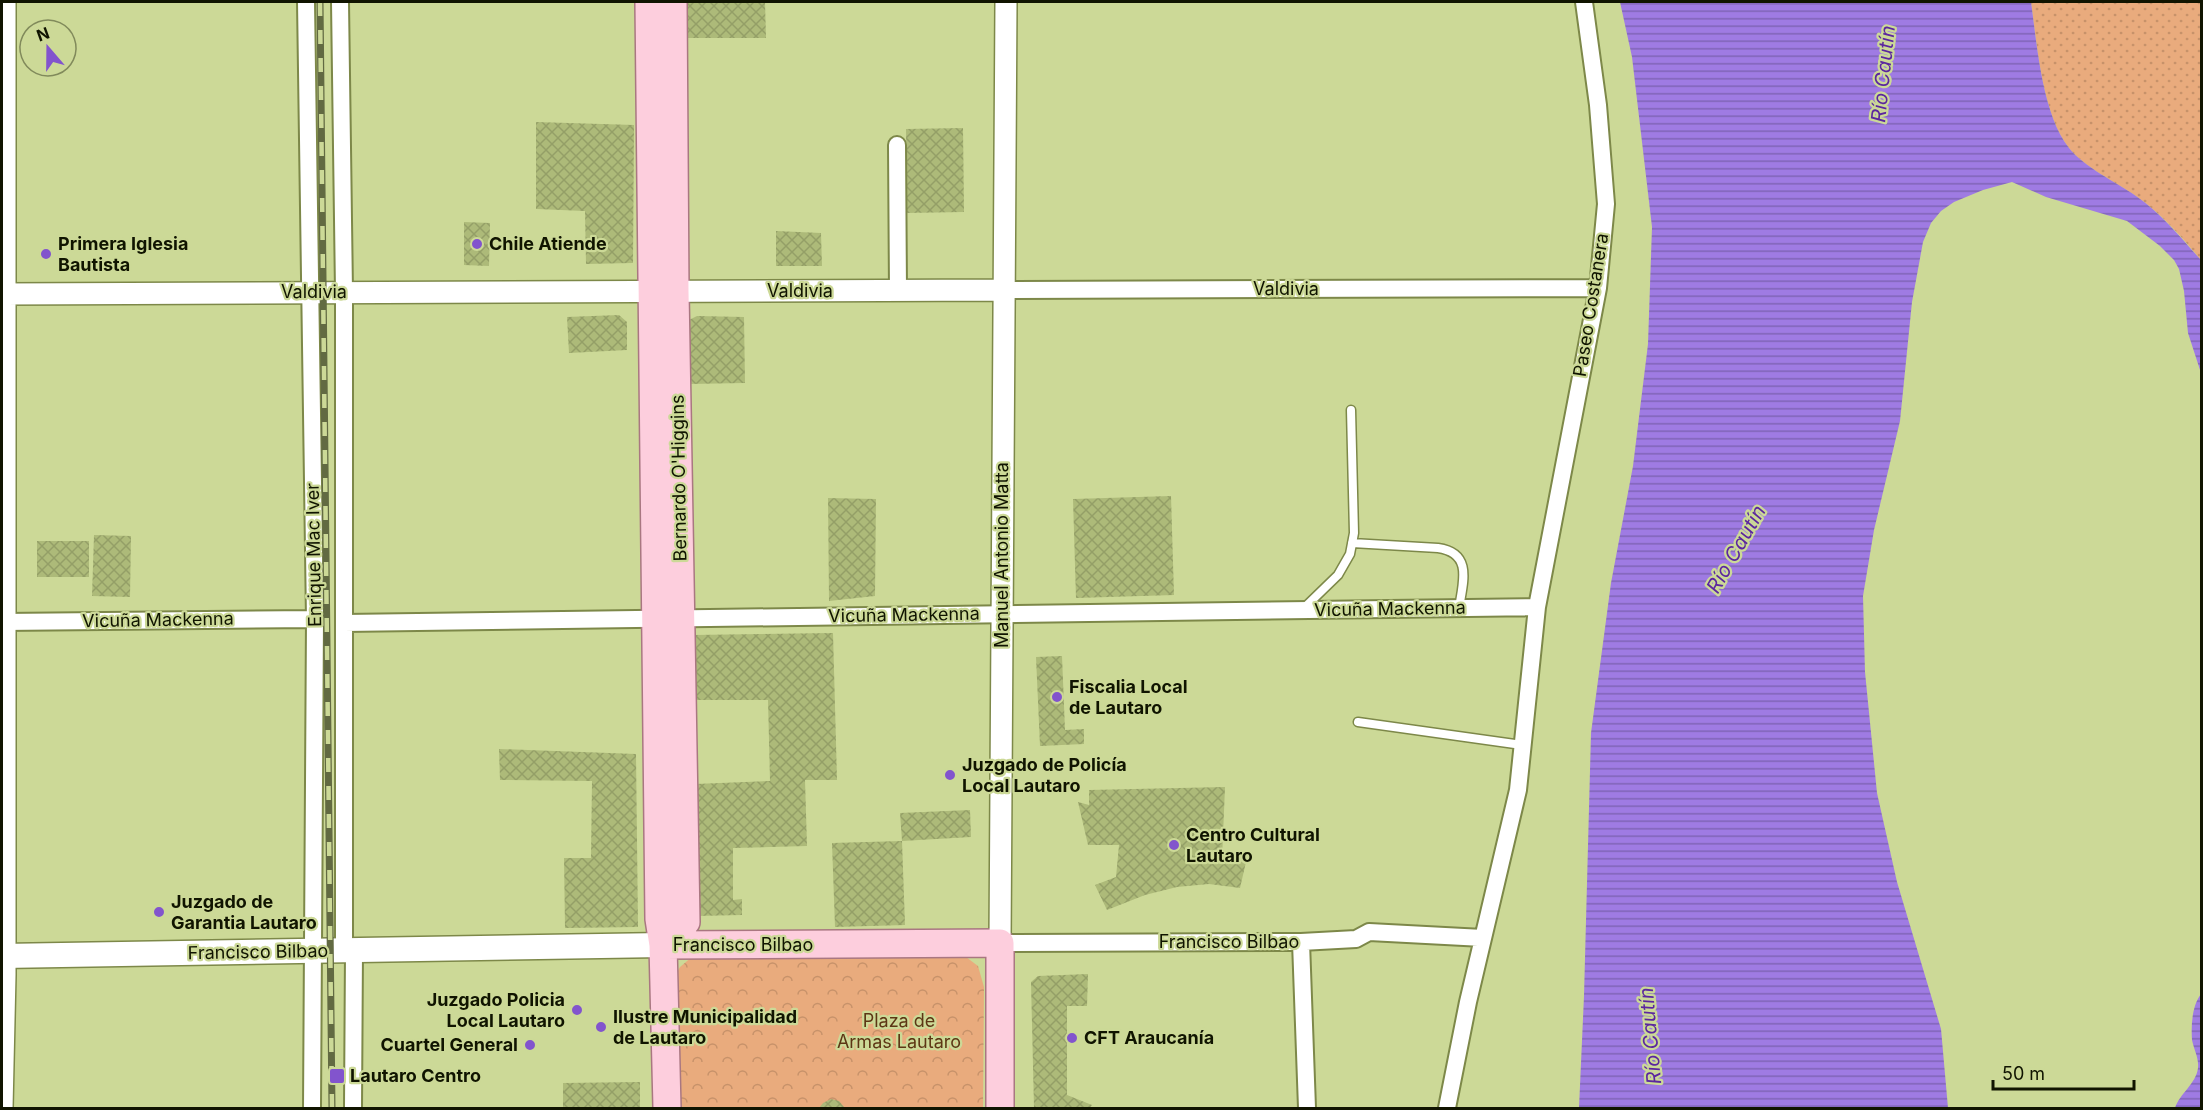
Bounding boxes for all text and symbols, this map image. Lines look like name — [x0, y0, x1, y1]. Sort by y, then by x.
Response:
north arrow — [18, 18, 78, 78]
text: N — [34, 22, 52, 45]
water label: Río Cautín — [1866, 24, 1900, 124]
street label: Paseo Costanera — [1569, 232, 1612, 378]
place label: Primera Iglesia Bautista — [58, 233, 188, 275]
place label: Chile Atiende — [489, 233, 607, 254]
marker: Chile Atiende — [470, 237, 484, 251]
marker: Primera Iglesia Bautista — [39, 247, 53, 261]
street label: Valdivia — [1253, 278, 1319, 299]
street label: Valdivia — [767, 280, 833, 301]
street label: Valdivia — [281, 281, 347, 302]
street label: Bernardo O'Higgins — [667, 394, 690, 562]
street label: Manuel Antonio Matta — [991, 462, 1012, 648]
street label: Enrique Mac Iver — [302, 483, 325, 627]
water label: Río Cautín — [1701, 501, 1771, 597]
street label: Vicuña Mackenna — [1314, 597, 1466, 620]
street label: Vicuña Mackenna — [828, 603, 980, 626]
street label: Vicuña Mackenna — [82, 608, 234, 631]
place label: Fiscalia Local de Lautaro — [1069, 676, 1188, 718]
marker: Fiscalia Local de Lautaro — [1050, 690, 1064, 704]
place label: Juzgado de Policía Local Lautaro — [962, 754, 1127, 796]
marker: Juzgado de Policía Local Lautaro — [943, 768, 957, 782]
place label: Centro Cultural Lautaro — [1186, 824, 1320, 866]
marker: Centro Cultural Lautaro — [1167, 838, 1181, 852]
place label: Juzgado de Garantia Lautaro — [171, 891, 317, 933]
marker: Juzgado de Garantia Lautaro — [152, 905, 166, 919]
street label: Francisco Bilbao — [1159, 931, 1299, 952]
street label: Francisco Bilbao — [673, 934, 813, 955]
street label: Francisco Bilbao — [188, 940, 328, 963]
water label: Río Cautín — [1634, 986, 1666, 1086]
place label: Juzgado Policia Local Lautaro — [427, 989, 565, 1031]
marker: Juzgado Policia Local Lautaro — [570, 1003, 584, 1017]
place label: Ilustre Municipalidad de Lautaro — [613, 1006, 797, 1048]
park label: Plaza de Armas Lautaro — [837, 1010, 961, 1052]
marker: Ilustre Municipalidad de Lautaro — [594, 1020, 608, 1034]
place label: CFT Araucanía — [1084, 1027, 1214, 1048]
marker: CFT Araucanía — [1065, 1031, 1079, 1045]
place label: Cuartel General — [380, 1034, 518, 1055]
marker: Cuartel General — [523, 1038, 537, 1052]
scale bar — [1993, 1053, 2134, 1091]
text: 50 m — [2002, 1063, 2045, 1084]
place label: Lautaro Centro — [350, 1065, 481, 1086]
marker: Lautaro Centro — [328, 1067, 346, 1085]

